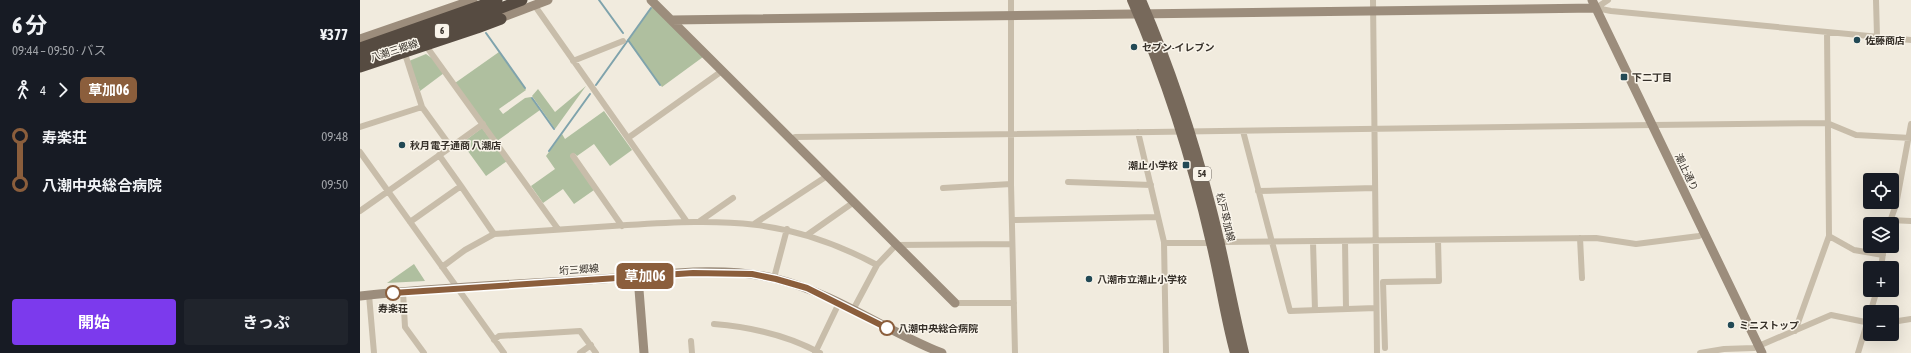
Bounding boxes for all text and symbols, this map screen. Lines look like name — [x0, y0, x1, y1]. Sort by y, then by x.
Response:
text: 6 分 — [12, 12, 47, 38]
road number: 6 — [435, 24, 449, 38]
text: ¥377 — [320, 26, 348, 43]
marker: 佐藤商店 — [1852, 35, 1862, 45]
place label: 佐藤商店 — [1865, 35, 1905, 46]
street label: 八潮三郷線 — [369, 38, 420, 63]
marker: セブン-イレブン — [1129, 42, 1139, 52]
place label: セブン-イレブン — [1142, 42, 1215, 53]
text: 09:44 – 09:50 · バス — [12, 43, 107, 58]
marker: 下二丁目 — [1619, 72, 1629, 82]
place label: 下二丁目 — [1632, 72, 1672, 83]
icon: walk — [12, 79, 34, 101]
icon: forward — [52, 79, 74, 101]
text: 草加06 — [88, 82, 129, 98]
text: 4 — [40, 83, 46, 98]
text: 寿楽荘 — [42, 129, 87, 146]
text: 09:48 — [321, 129, 348, 144]
marker: 秋月電子通商 八潮店 — [397, 140, 407, 150]
place label: 秋月電子通商 八潮店 — [410, 140, 501, 151]
street label: 潮止通り — [1673, 152, 1700, 193]
place label: 潮止小学校 — [1128, 160, 1178, 171]
marker: 潮止小学校 — [1181, 160, 1191, 170]
road number: 54 — [1193, 167, 1211, 181]
map controls — [1863, 173, 1899, 341]
button: locate — [1863, 173, 1899, 209]
text: 八潮中央総合病院 — [42, 177, 162, 194]
text: 09:50 — [321, 177, 348, 192]
street label: 松戸草加線 — [1214, 192, 1237, 243]
button: layers — [1863, 217, 1899, 253]
button: + — [1863, 261, 1899, 297]
street label: 垳三郷線 — [559, 263, 599, 276]
line badge: 草加06 — [617, 263, 673, 289]
text: 草加06 — [624, 268, 666, 284]
marker: 八潮市立潮止小学校 — [1084, 274, 1094, 284]
place label: 八潮市立潮止小学校 — [1097, 274, 1187, 285]
marker: 寿楽荘 — [385, 285, 401, 301]
button: 開始 — [12, 299, 176, 345]
button: きっぷ — [184, 299, 348, 345]
place label: 寿楽荘 — [378, 303, 408, 314]
button: − — [1863, 305, 1899, 341]
marker: 八潮中央総合病院 — [879, 320, 895, 336]
marker: ミニストップ — [1726, 320, 1736, 330]
place label: ミニストップ — [1739, 320, 1799, 331]
place label: 八潮中央総合病院 — [898, 323, 978, 334]

